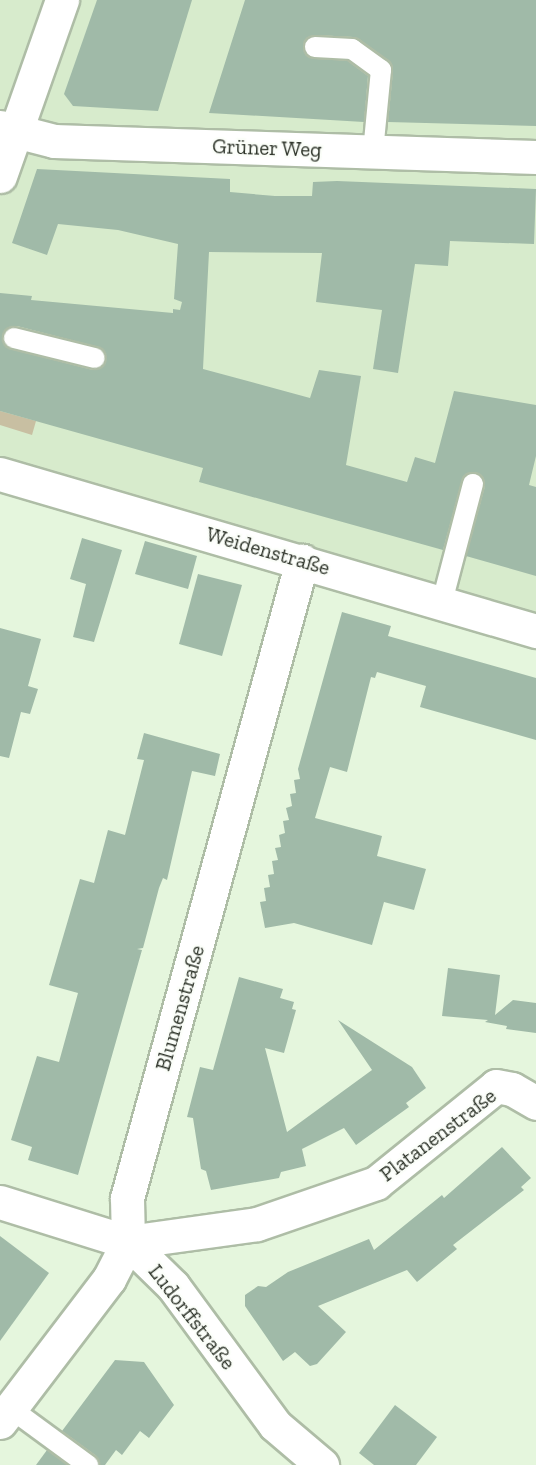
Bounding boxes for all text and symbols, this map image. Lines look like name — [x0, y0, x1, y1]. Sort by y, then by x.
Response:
street label: Grüner Weg — [211, 133, 323, 163]
street label: Weidenstraße — [203, 521, 333, 581]
street label: Blumenstraße — [150, 942, 210, 1074]
street label: Platanenstraße — [375, 1083, 501, 1187]
street label: Ludorffstraße — [143, 1259, 241, 1375]

